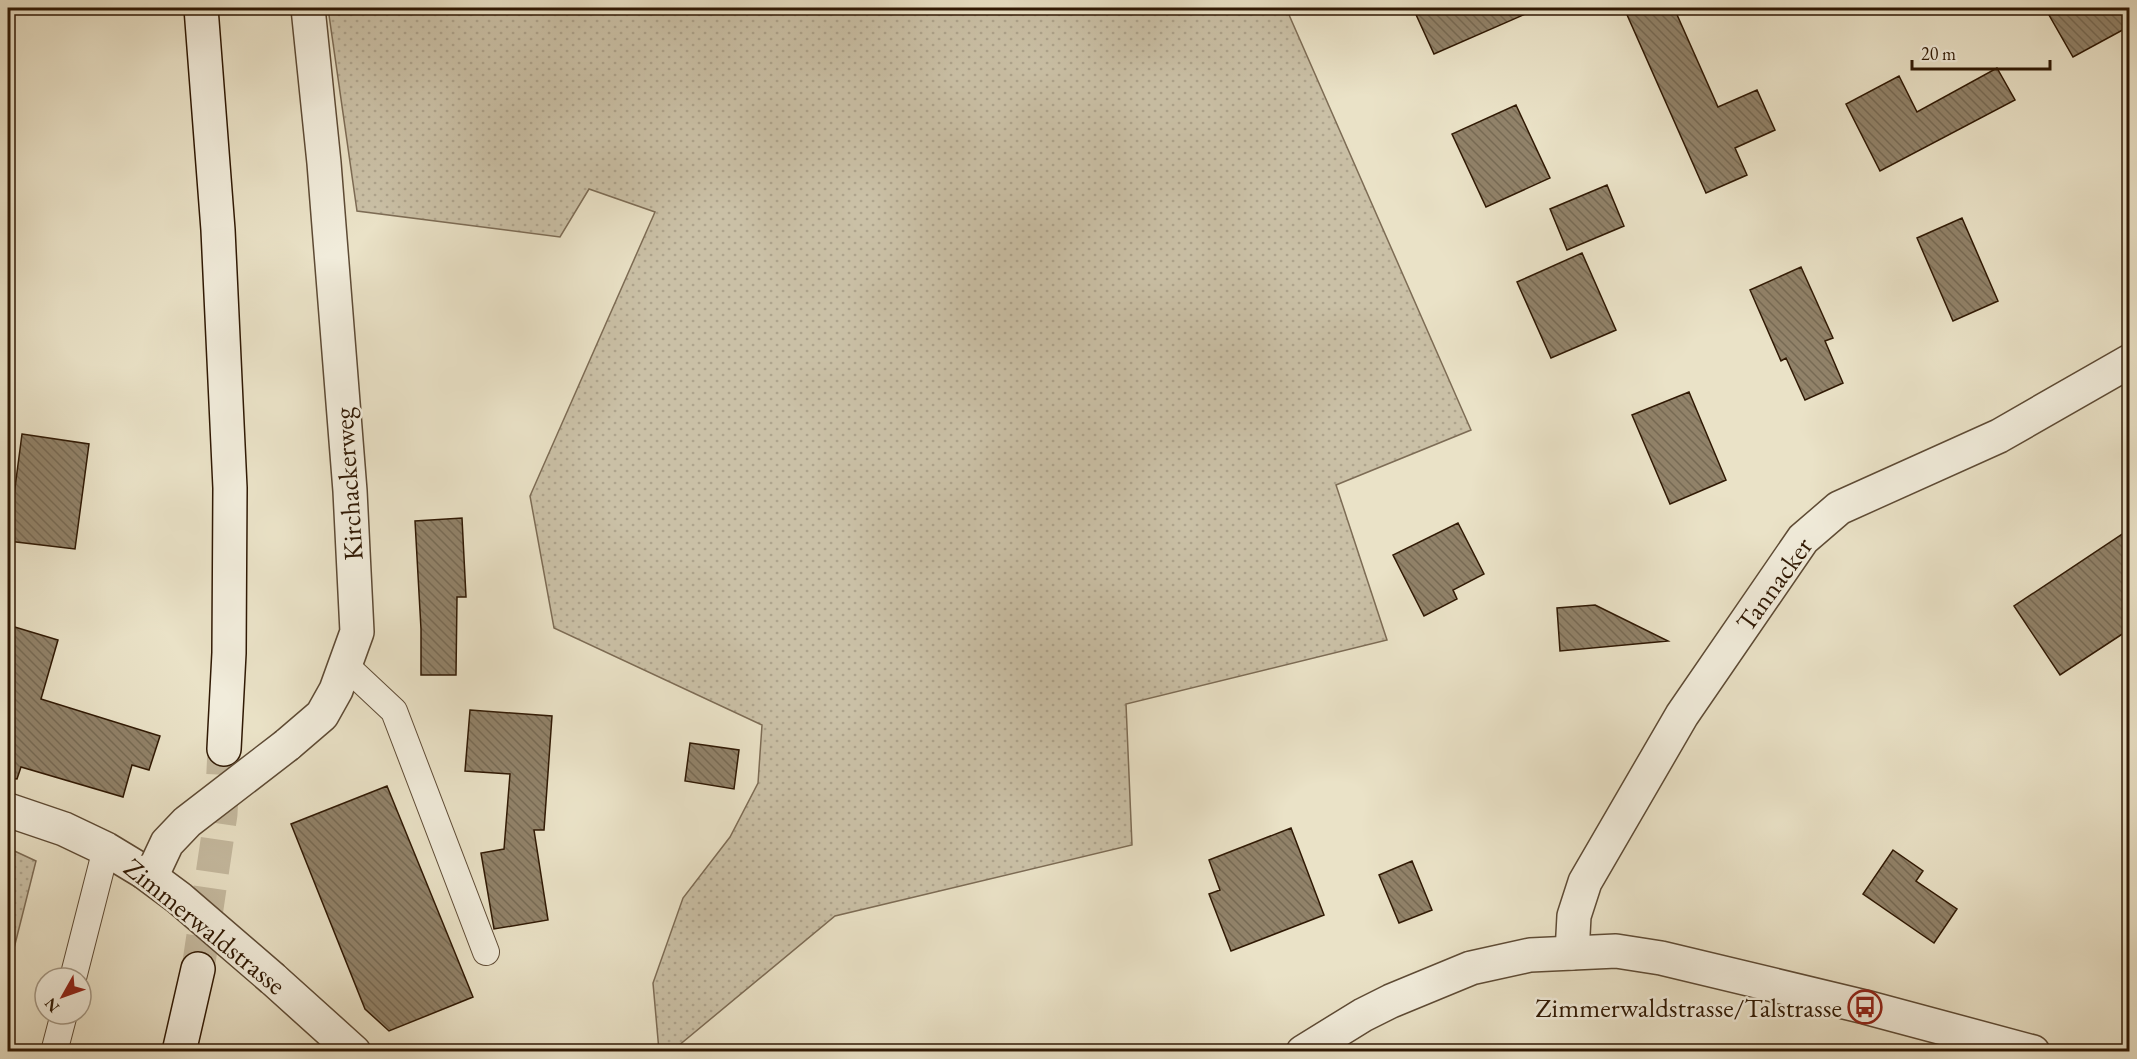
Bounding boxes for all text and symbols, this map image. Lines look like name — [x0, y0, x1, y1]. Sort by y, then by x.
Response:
scale bar — [1912, 33, 2050, 71]
text: 20 m — [1921, 42, 1956, 65]
street label: Kirchackerweg — [325, 406, 371, 562]
street label: Tannacker — [1728, 530, 1820, 638]
street label: Zimmerwaldstrasse — [117, 850, 293, 1002]
north arrow — [33, 966, 93, 1026]
bus stop icon: Zimmerwaldstrasse/Talstrasse — [1847, 989, 1883, 1025]
place label: Zimmerwaldstrasse/Talstrasse — [1535, 990, 1842, 1025]
text: N — [40, 994, 64, 1017]

